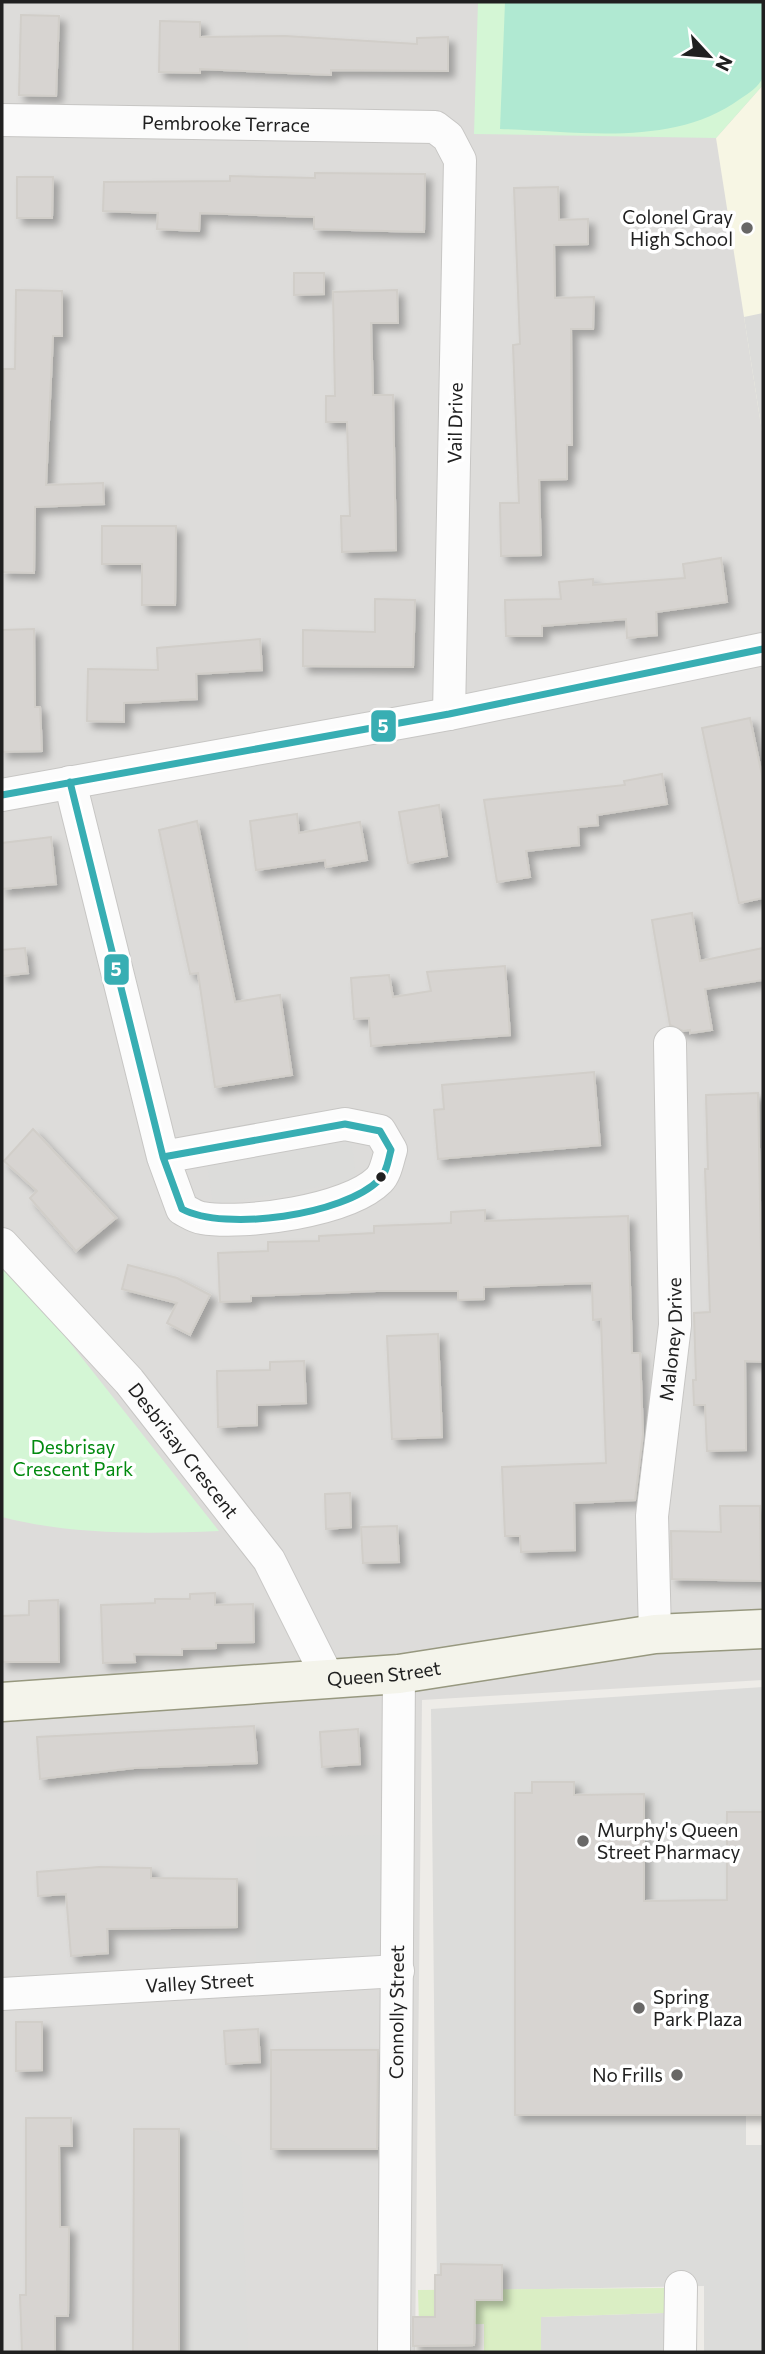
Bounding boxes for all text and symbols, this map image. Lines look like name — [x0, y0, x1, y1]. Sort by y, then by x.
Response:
north arrow — [674, 21, 744, 91]
text: N — [711, 52, 738, 75]
street label: Pembrooke Terrace — [142, 110, 310, 136]
place label: Colonel Gray High School — [622, 205, 733, 250]
marker: Colonel Gray High School — [739, 220, 755, 236]
street label: Vail Drive — [442, 382, 467, 464]
line badge: 5 — [370, 709, 397, 743]
text: 5 — [377, 714, 389, 737]
line badge: 5 — [103, 953, 130, 986]
text: 5 — [110, 957, 122, 980]
unlabelled marker — [374, 1170, 388, 1184]
street label: Maloney Drive — [654, 1277, 686, 1402]
street label: Desbrisay Crescent — [124, 1378, 244, 1523]
park label: Desbrisay Crescent Park — [13, 1435, 133, 1480]
street label: Queen Street — [326, 1656, 443, 1690]
place label: Murphy's Queen Street Pharmacy — [597, 1818, 741, 1863]
marker: Murphy's Queen Street Pharmacy — [575, 1833, 591, 1849]
street label: Connolly Street — [384, 1945, 408, 2079]
street label: Valley Street — [145, 1967, 255, 1997]
place label: Spring Park Plaza — [653, 1985, 742, 2030]
marker: Spring Park Plaza — [631, 2000, 647, 2016]
place label: No Frills — [592, 2063, 663, 2086]
marker: No Frills — [669, 2067, 685, 2083]

